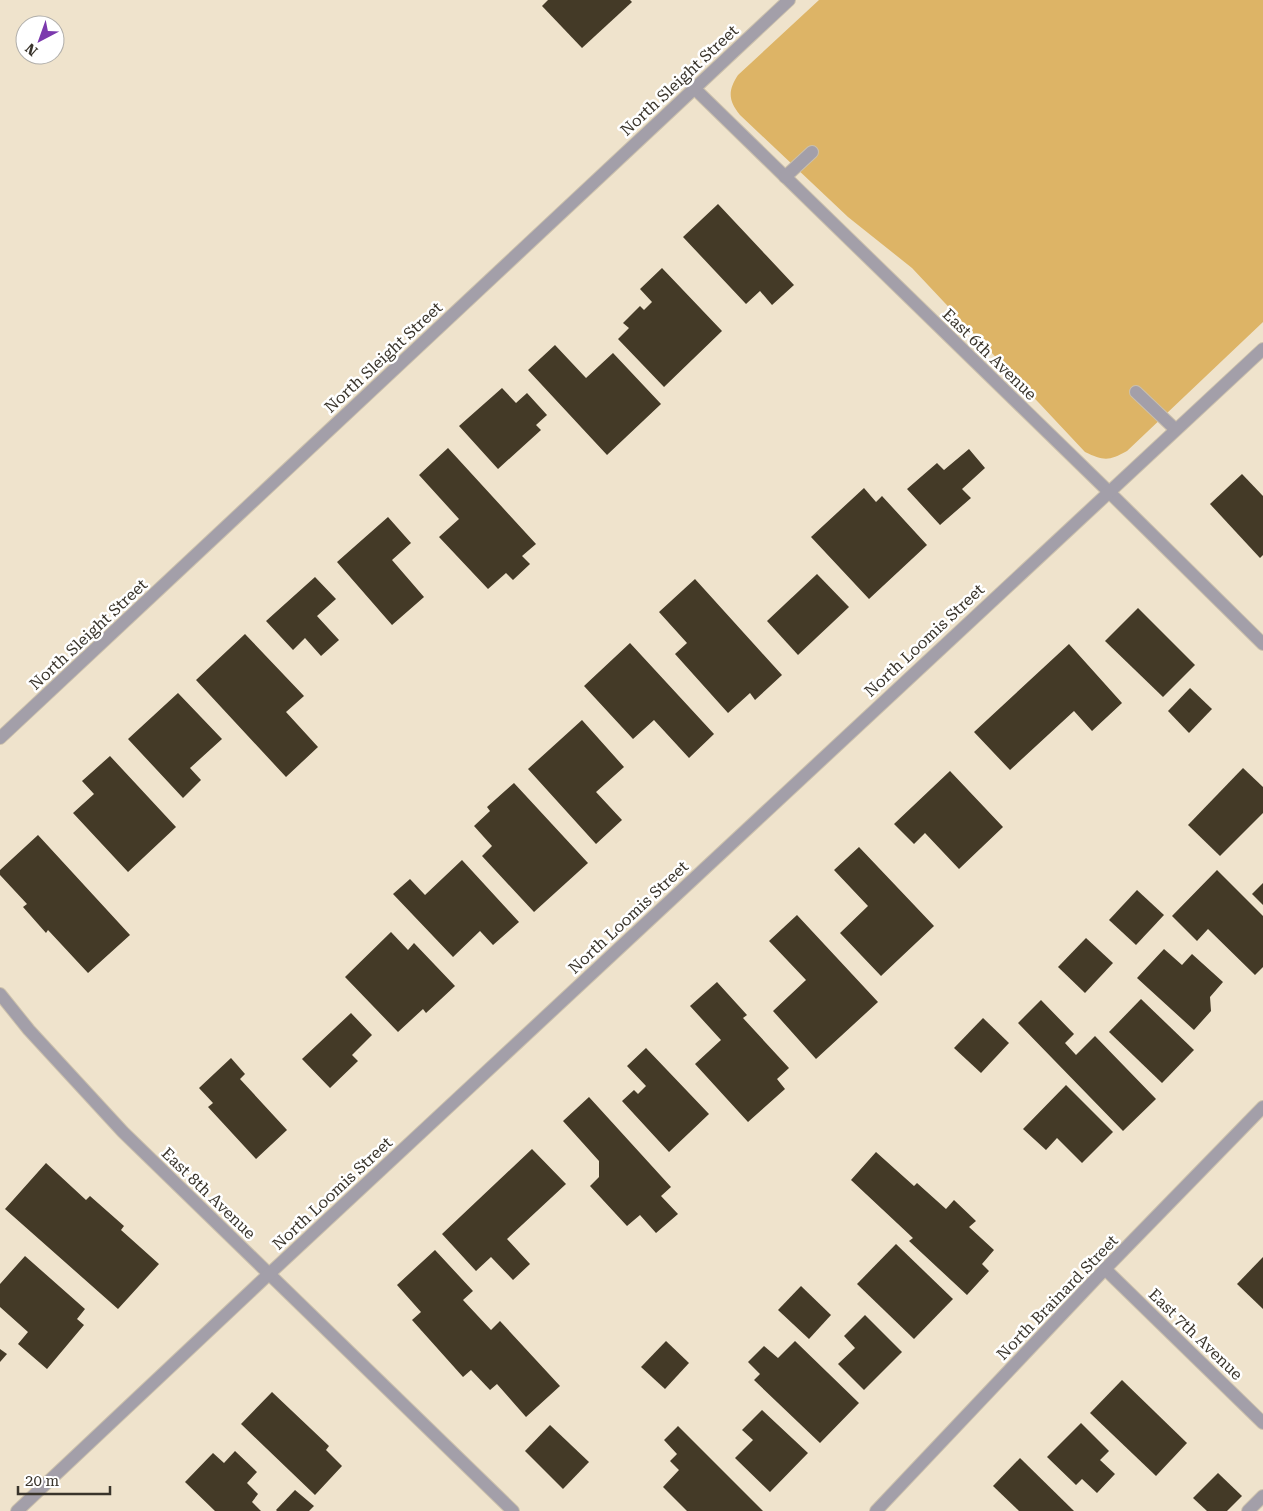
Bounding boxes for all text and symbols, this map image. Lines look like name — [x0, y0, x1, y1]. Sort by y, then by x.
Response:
north arrow — [15, 15, 65, 65]
street label: North Sleight Street — [617, 21, 742, 140]
text: N — [22, 40, 41, 59]
street label: North Sleight Street — [321, 298, 446, 417]
street label: East 6th Avenue — [939, 305, 1041, 404]
street label: North Sleight Street — [26, 575, 151, 694]
street label: North Loomis Street — [861, 580, 988, 701]
street label: North Loomis Street — [565, 857, 692, 978]
street label: North Loomis Street — [269, 1133, 396, 1254]
street label: East 8th Avenue — [158, 1144, 260, 1243]
street label: North Brainard Street — [993, 1231, 1122, 1364]
street label: East 7th Avenue — [1145, 1285, 1247, 1384]
scale bar — [18, 1464, 110, 1496]
text: 20 m — [25, 1472, 60, 1490]

